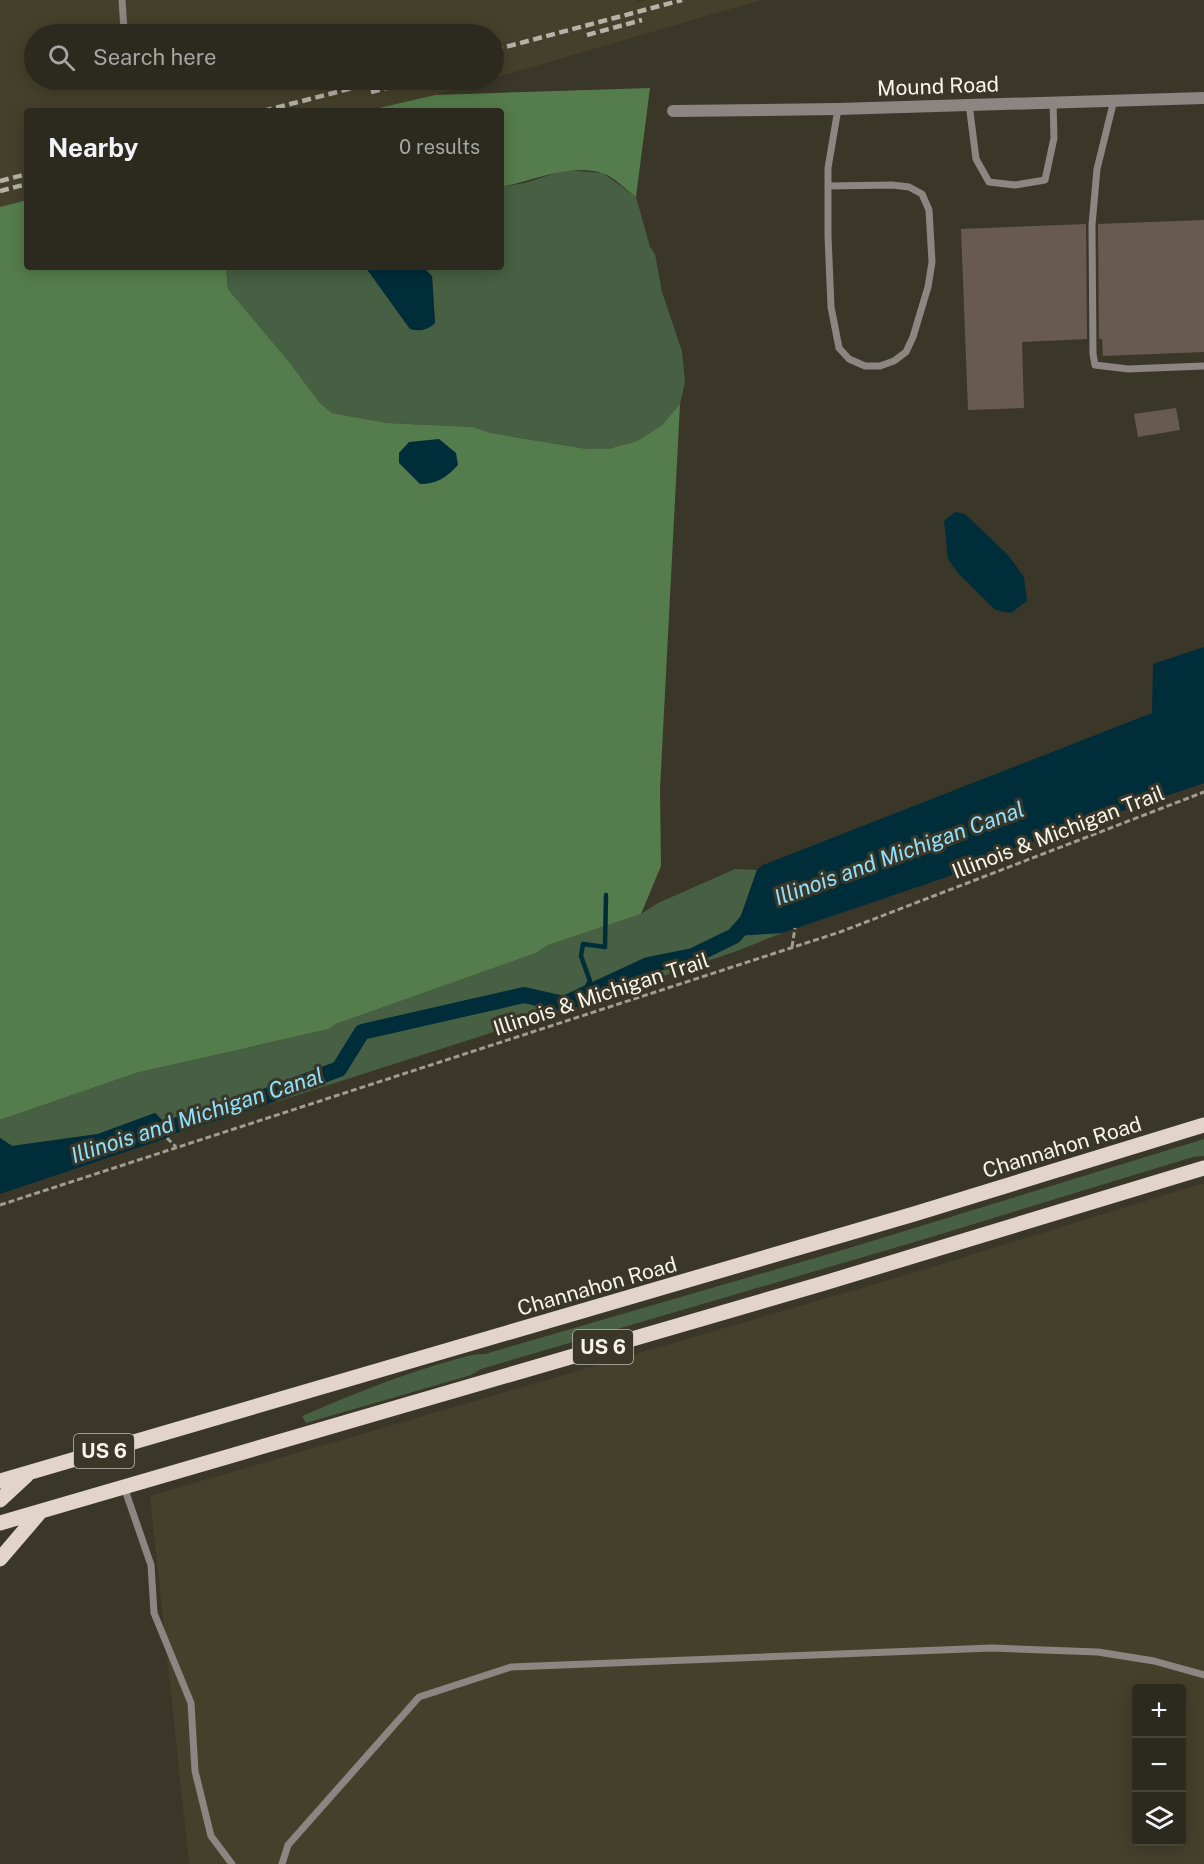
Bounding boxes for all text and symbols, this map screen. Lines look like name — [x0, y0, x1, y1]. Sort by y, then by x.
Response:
search box — [24, 24, 504, 90]
icon: search — [45, 41, 78, 74]
text: Search here — [93, 44, 217, 70]
street label: Mound Road — [877, 71, 999, 101]
text: Nearby — [48, 132, 138, 163]
text: 0 results — [399, 135, 480, 159]
street label: Illinois & Michigan Trail — [948, 780, 1168, 884]
water label: Illinois and Michigan Canal — [770, 796, 1028, 910]
street label: Illinois & Michigan Trail — [490, 947, 712, 1041]
water label: Illinois and Michigan Canal — [67, 1062, 327, 1168]
street label: Channahon Road — [980, 1111, 1144, 1183]
street label: Channahon Road — [514, 1251, 680, 1321]
road number: US 6 — [573, 1330, 633, 1364]
road number: US 6 — [74, 1434, 134, 1468]
map controls — [1132, 1684, 1186, 1846]
button: + — [1132, 1684, 1186, 1738]
button: − — [1132, 1738, 1186, 1792]
button: layers — [1132, 1792, 1186, 1846]

